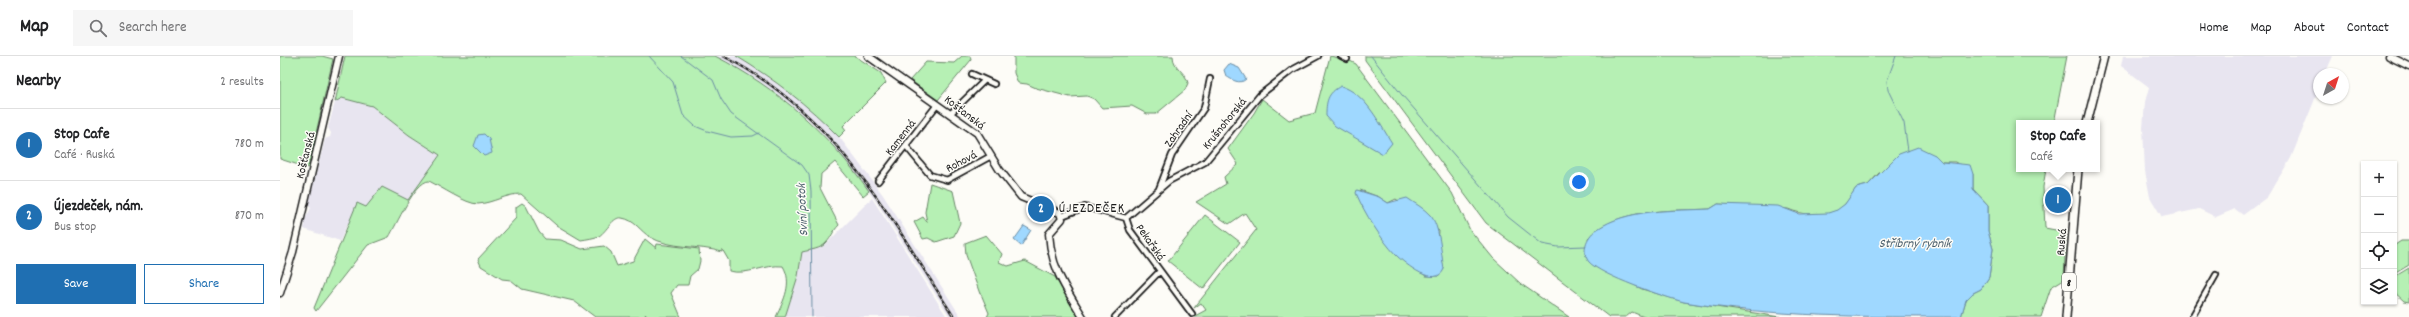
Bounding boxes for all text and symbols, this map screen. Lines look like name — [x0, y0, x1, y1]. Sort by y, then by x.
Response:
search box — [73, 10, 353, 46]
text: Map — [20, 14, 49, 41]
icon: search — [87, 17, 109, 39]
text: Search here — [119, 17, 187, 39]
text: Home — [2199, 18, 2228, 38]
text: Map — [2250, 18, 2272, 38]
text: About — [2294, 18, 2325, 38]
text: Contact — [2347, 18, 2389, 38]
north arrow — [2313, 68, 2349, 104]
text: Nearby — [16, 70, 60, 94]
text: 2 results — [220, 73, 264, 92]
street label: Košťanská — [940, 92, 988, 135]
street label: Krušnohorská — [1199, 94, 1251, 154]
street label: Zahradní — [1161, 108, 1198, 151]
street label: Kamenná — [882, 116, 921, 160]
popup — [2016, 120, 2100, 172]
text: Stop Cafe — [54, 124, 110, 146]
text: Stop Cafe — [2030, 126, 2086, 148]
street label: Košťanská — [292, 130, 320, 181]
text: 1 — [28, 135, 30, 154]
text: 780 m — [235, 135, 264, 154]
text: Café · Ruská — [54, 146, 115, 165]
street label: Rohová — [943, 147, 980, 178]
text: Café — [2030, 148, 2053, 167]
map controls — [2361, 161, 2397, 305]
button: + — [2361, 161, 2397, 197]
your location — [1569, 172, 1589, 192]
water label: Sviní potok — [793, 181, 814, 237]
pin: 1 — [2045, 185, 2071, 215]
pin: 2 — [1028, 194, 1054, 224]
text: Újezdeček, nám. — [54, 196, 143, 218]
button: − — [2361, 197, 2397, 233]
district label: ÚJEZDEČEK — [1059, 199, 1125, 219]
text: 2 — [26, 207, 32, 226]
text: 870 m — [235, 207, 264, 226]
text: Bus stop — [54, 218, 96, 237]
street label: Pekařská — [1131, 221, 1169, 265]
street label: Ruská — [2053, 228, 2072, 256]
button: locate — [2361, 233, 2397, 269]
water label: Stříbrný rybník — [1879, 235, 1953, 254]
button: Save — [16, 264, 136, 304]
button: Share — [144, 264, 264, 304]
button: layers — [2361, 269, 2397, 305]
road number: 8 — [2062, 273, 2076, 291]

